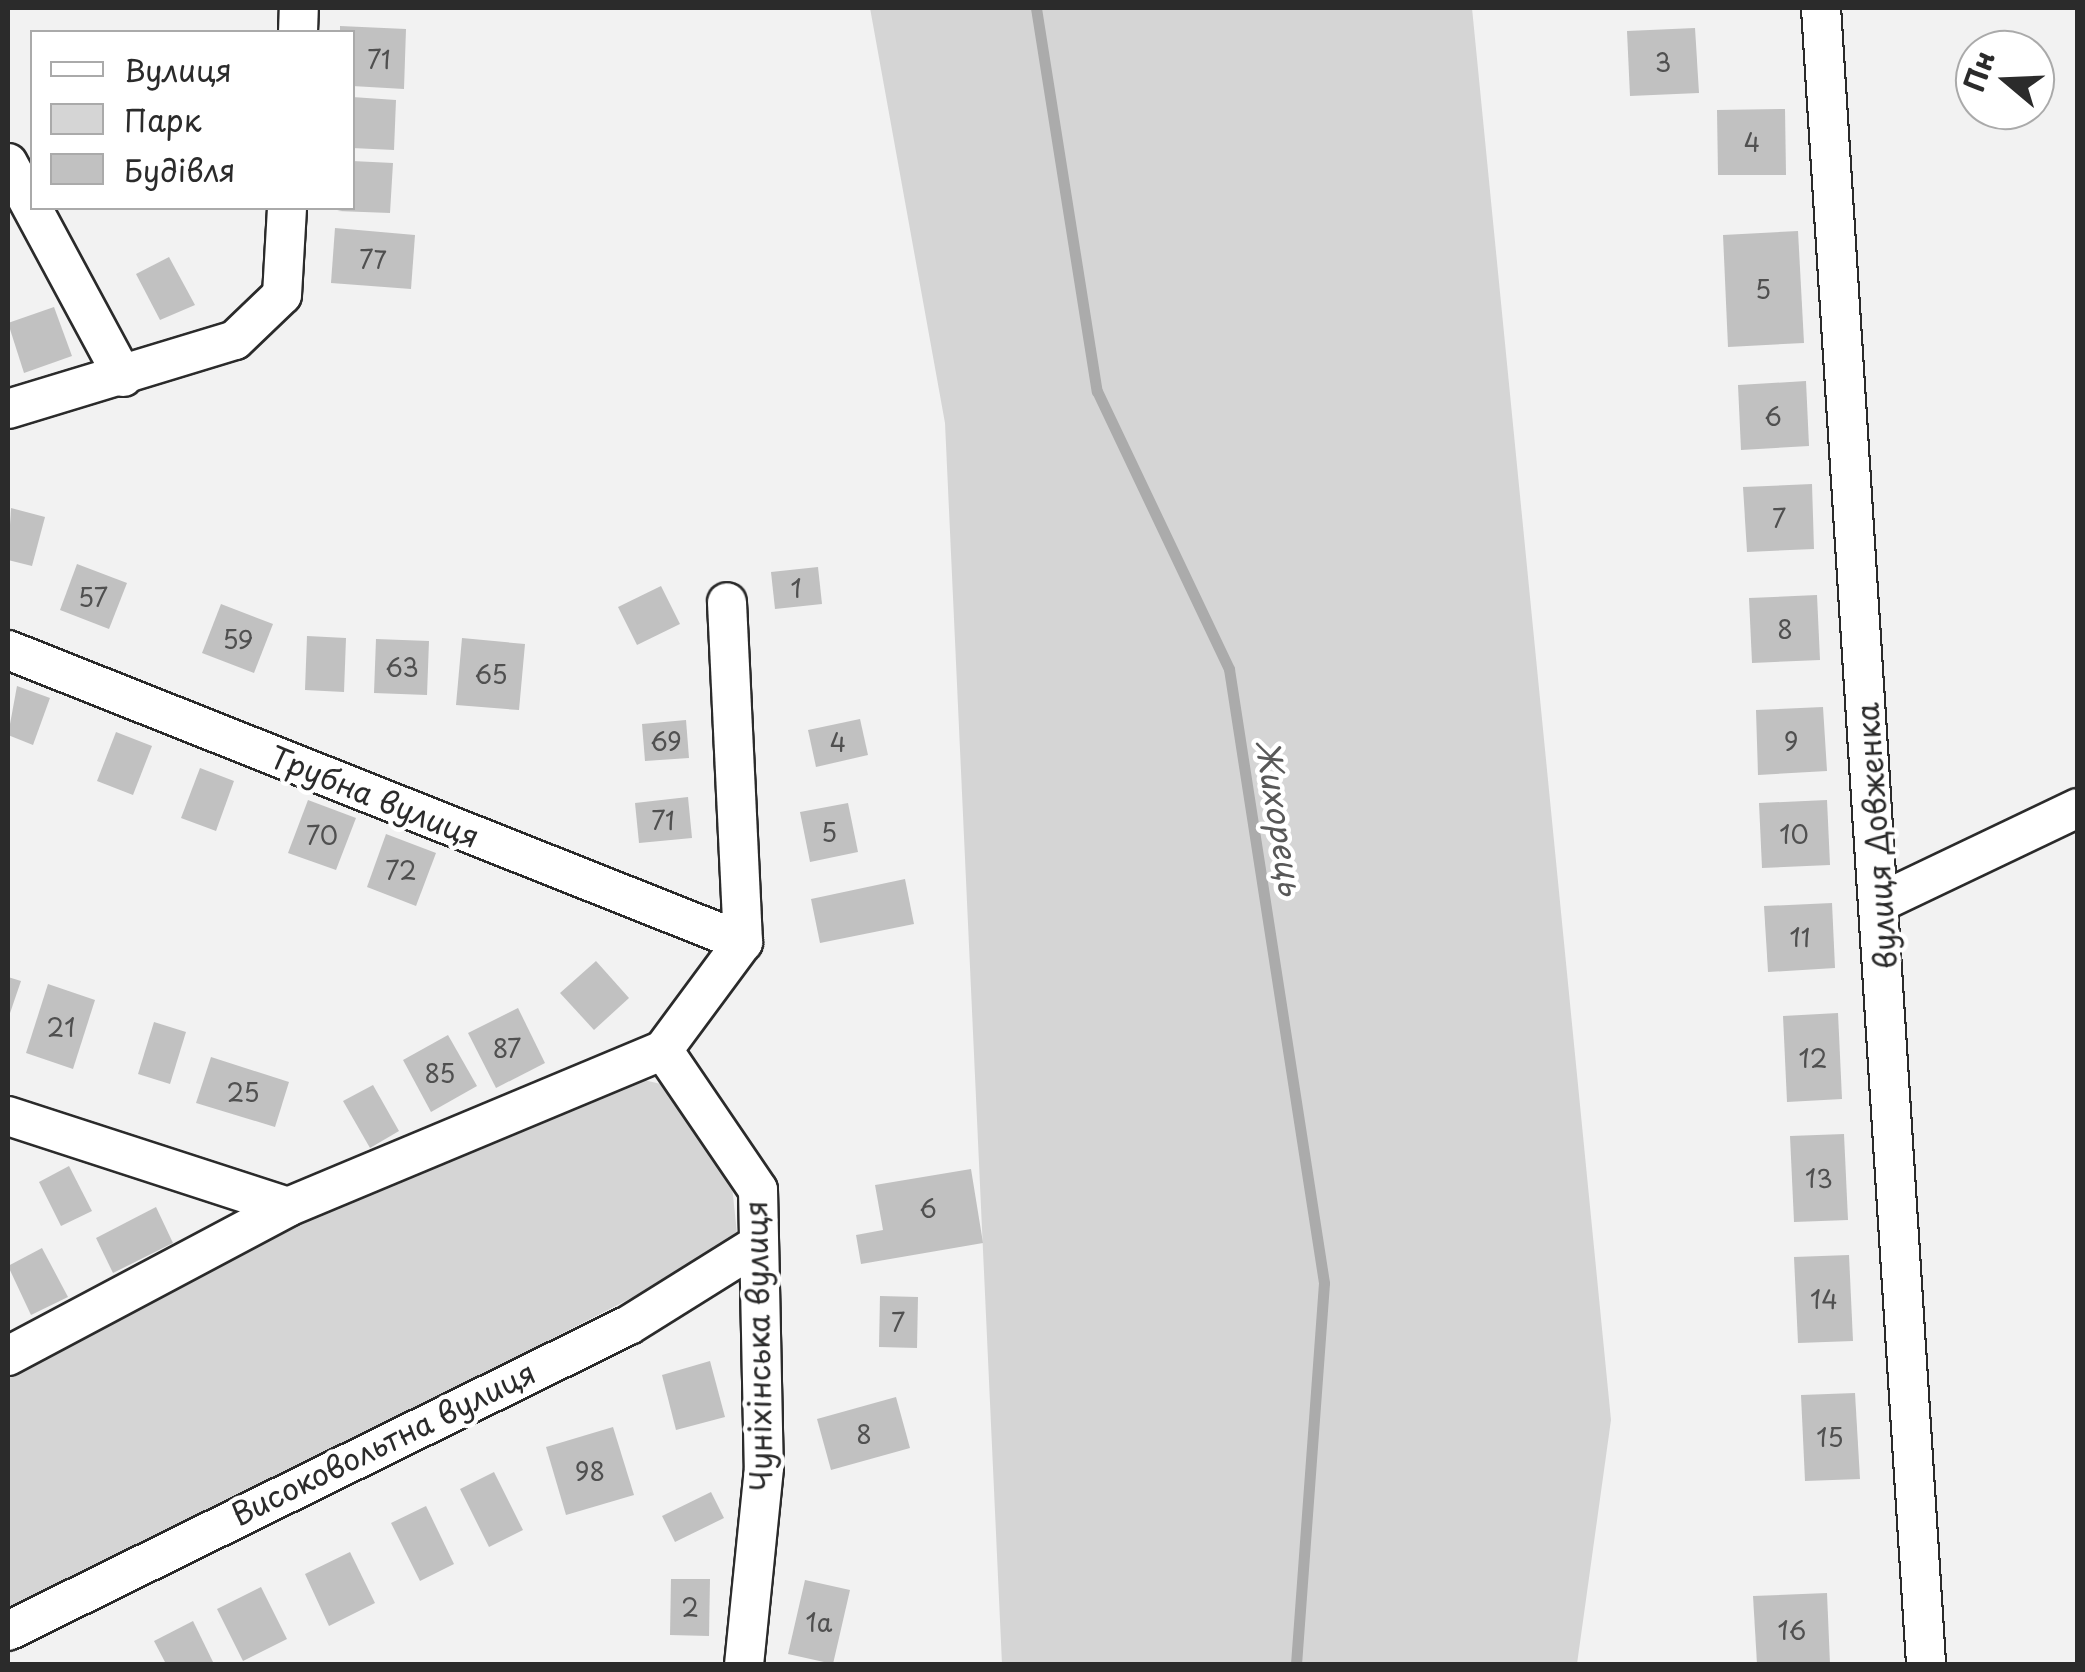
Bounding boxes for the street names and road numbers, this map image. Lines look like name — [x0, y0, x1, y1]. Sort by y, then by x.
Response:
street label: вулиця Довженка — [1849, 702, 1903, 970]
street label: Трубна вулиця — [265, 738, 485, 854]
street label: Чуніхінська вулиця — [737, 1200, 779, 1492]
street label: Високовольтна вулиця — [225, 1353, 541, 1533]

